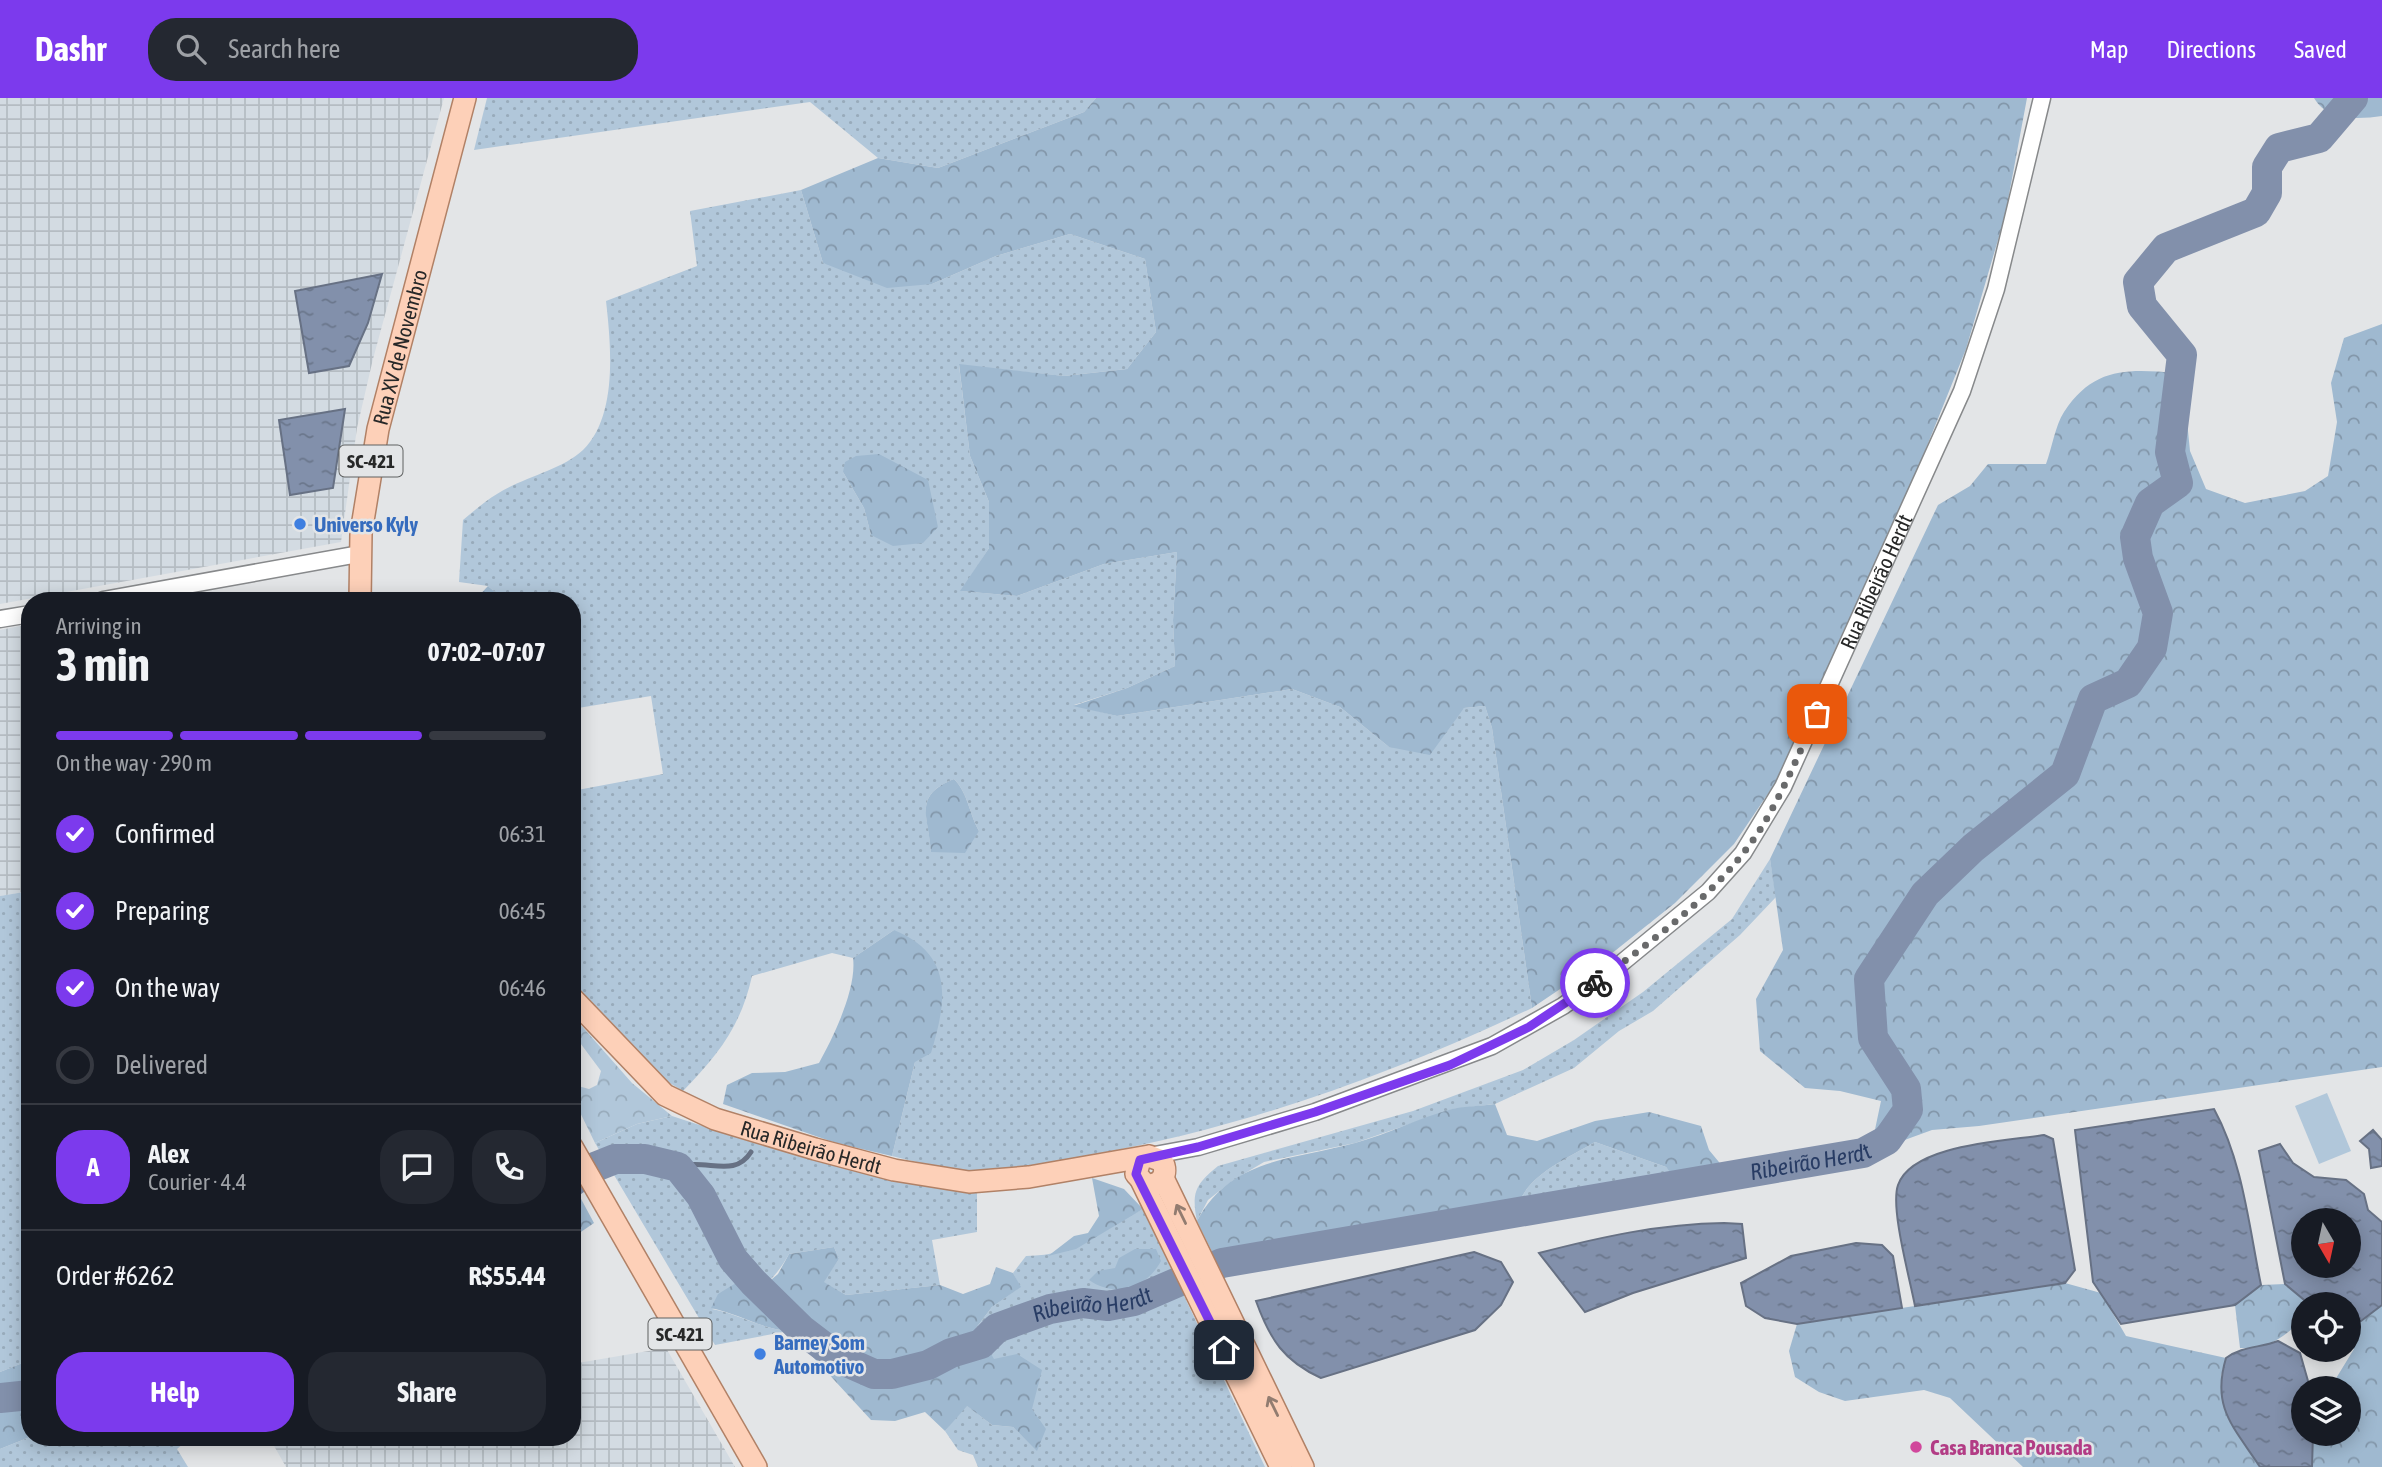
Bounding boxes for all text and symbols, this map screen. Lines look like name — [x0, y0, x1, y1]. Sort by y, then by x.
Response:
search box — [148, 18, 638, 81]
text: Dashr — [35, 30, 106, 68]
icon: search — [172, 30, 210, 68]
text: Search here — [228, 34, 340, 64]
text: Map — [2090, 36, 2128, 63]
text: Directions — [2166, 36, 2256, 63]
text: Saved — [2294, 36, 2347, 63]
street label: Rua XV de Novembro — [368, 267, 431, 427]
road number: SC-421 — [340, 446, 402, 476]
street label: Rua Ribeirão Herdt — [1835, 510, 1917, 653]
place label: Universo Kyly — [314, 512, 418, 536]
marker: Universo Kyly — [292, 516, 308, 532]
text: Arriving in — [56, 613, 142, 639]
text: 07:02–07:07 — [428, 637, 546, 667]
text: 3 min — [56, 638, 150, 691]
pin — [1787, 684, 1847, 744]
icon: bag — [1798, 695, 1836, 733]
text: On the way · 290 m — [56, 750, 212, 776]
icon: check — [56, 815, 94, 853]
text: Confirmed — [115, 819, 215, 849]
text: 06:31 — [499, 821, 546, 847]
icon: check — [56, 892, 94, 930]
text: Preparing — [115, 896, 209, 926]
text: 06:45 — [499, 898, 546, 924]
courier — [1560, 948, 1630, 1018]
icon: bike — [1576, 964, 1614, 1002]
icon: check — [56, 969, 94, 1007]
text: On the way — [115, 973, 220, 1003]
text: 06:46 — [499, 975, 546, 1001]
text: Delivered — [115, 1050, 208, 1080]
street label: Rua Ribeirão Herdt — [738, 1115, 884, 1178]
button: chat — [380, 1130, 454, 1204]
button: phone — [472, 1130, 546, 1204]
water label: Ribeirão Herdt — [1748, 1138, 1876, 1185]
text: Alex — [148, 1139, 189, 1169]
text: A — [87, 1152, 99, 1182]
text: Courier · 4.4 — [148, 1169, 247, 1195]
one-way arrow — [1173, 1204, 1187, 1225]
north arrow — [2291, 1208, 2361, 1278]
map controls — [2291, 1208, 2361, 1446]
text: Order #6262 — [56, 1261, 175, 1291]
text: R$55.44 — [469, 1261, 546, 1291]
water label: Ribeirão Herdt — [1029, 1282, 1157, 1327]
button: locate — [2291, 1292, 2361, 1362]
road number: SC-421 — [648, 1318, 712, 1350]
pin — [1194, 1320, 1254, 1380]
place label: Barney Som Automotivo — [773, 1330, 865, 1378]
icon: home — [1205, 1331, 1243, 1369]
marker: Barney Som Automotivo — [752, 1346, 768, 1362]
button: Help — [56, 1352, 294, 1432]
button: Share — [308, 1352, 546, 1432]
button: layers — [2291, 1376, 2361, 1446]
one-way arrow — [1266, 1396, 1280, 1417]
place label: Casa Branca Pousada — [1930, 1435, 2093, 1459]
marker: Casa Branca Pousada — [1908, 1439, 1924, 1455]

